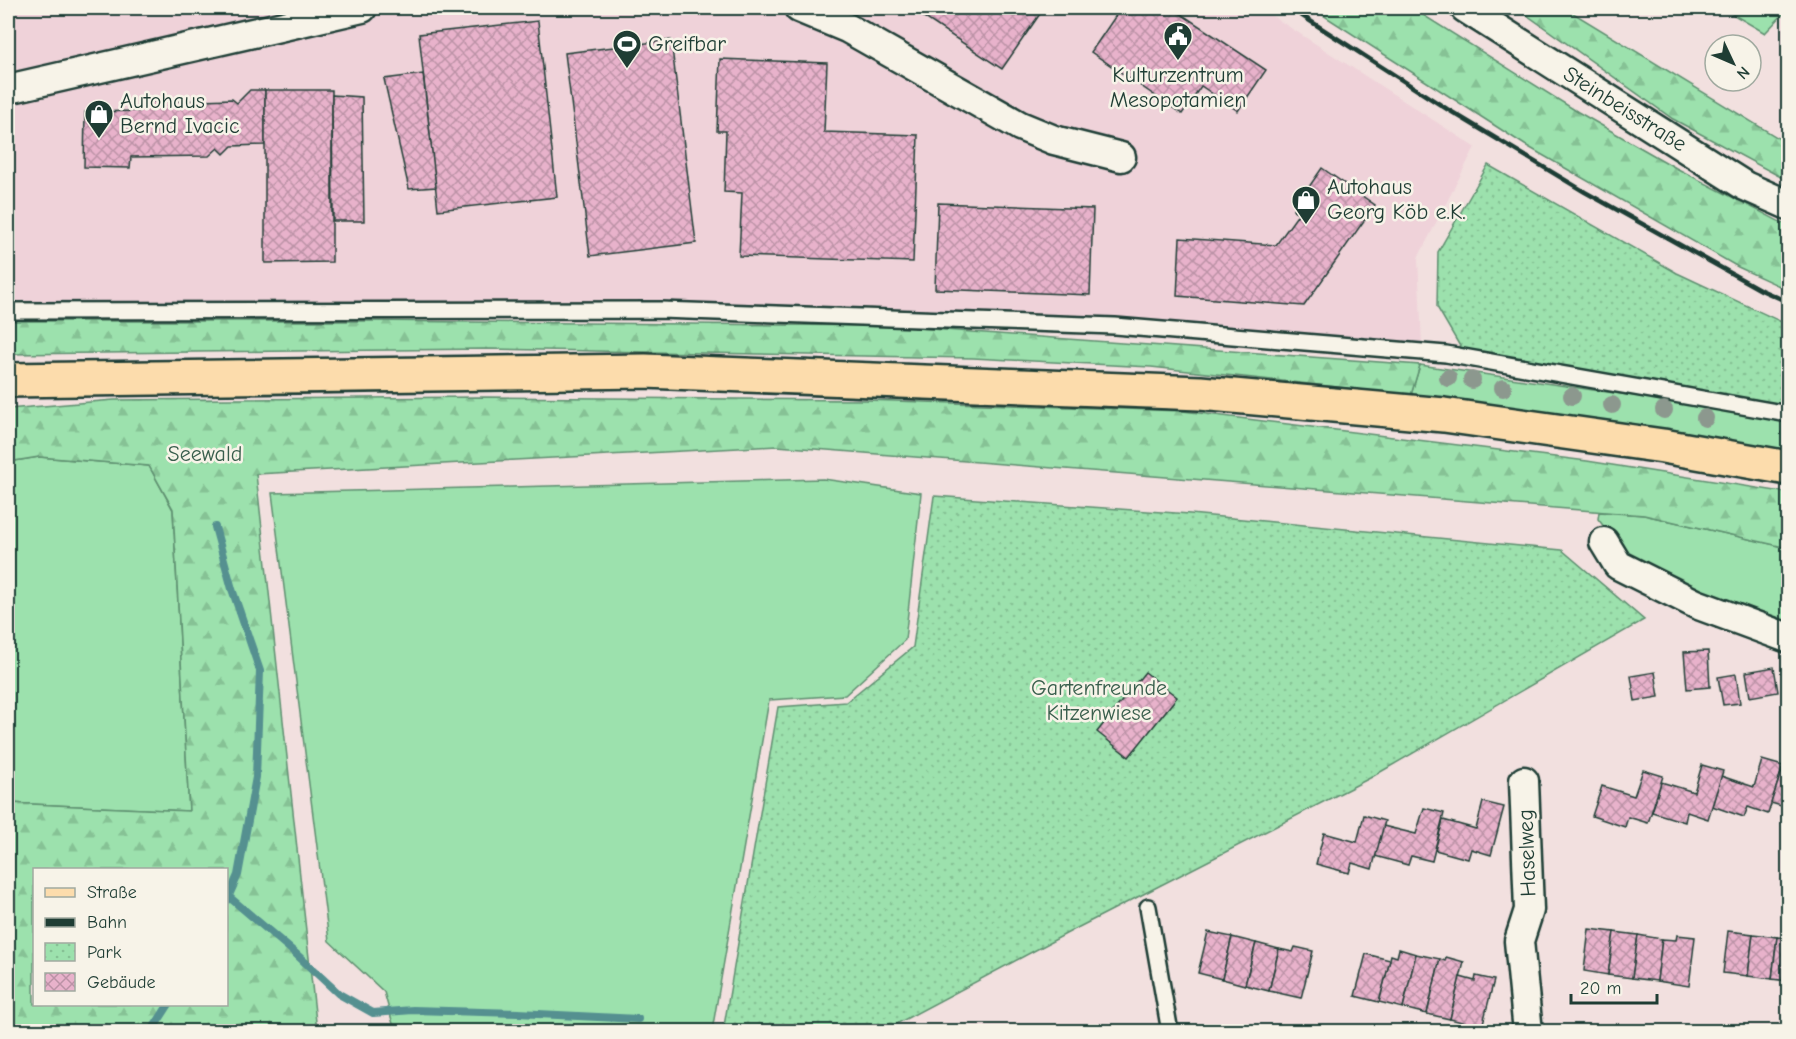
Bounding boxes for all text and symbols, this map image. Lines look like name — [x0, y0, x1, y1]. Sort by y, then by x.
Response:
public building icon: Kulturzentrum Mesopotamien — [1162, 20, 1194, 62]
sports icon: Greifbar — [611, 28, 643, 70]
place label: Greifbar — [648, 31, 726, 57]
north arrow — [1703, 33, 1763, 93]
street label: Steinbeisstraße — [1558, 61, 1692, 157]
place label: Kulturzentrum Mesopotamien — [1110, 62, 1246, 113]
text: N — [1733, 63, 1753, 83]
place label: Autohaus Bernd Ivacic — [120, 88, 240, 139]
shop icon: Autohaus Bernd Ivacic — [83, 98, 115, 140]
place label: Autohaus Georg Köb e.K. — [1327, 174, 1466, 225]
shop icon: Autohaus Georg Köb e.K. — [1290, 184, 1322, 226]
park label: Seewald — [168, 441, 242, 467]
park label: Gartenfreunde Kitzenwiese — [1031, 675, 1167, 726]
street label: Haselweg — [1512, 809, 1542, 897]
legend — [33, 868, 228, 1006]
text: Straße — [87, 882, 137, 903]
text: Bahn — [87, 912, 127, 933]
text: Park — [87, 942, 122, 963]
scale bar — [1571, 967, 1656, 1005]
text: Gebäude — [87, 972, 156, 993]
text: 20 m — [1580, 978, 1621, 999]

